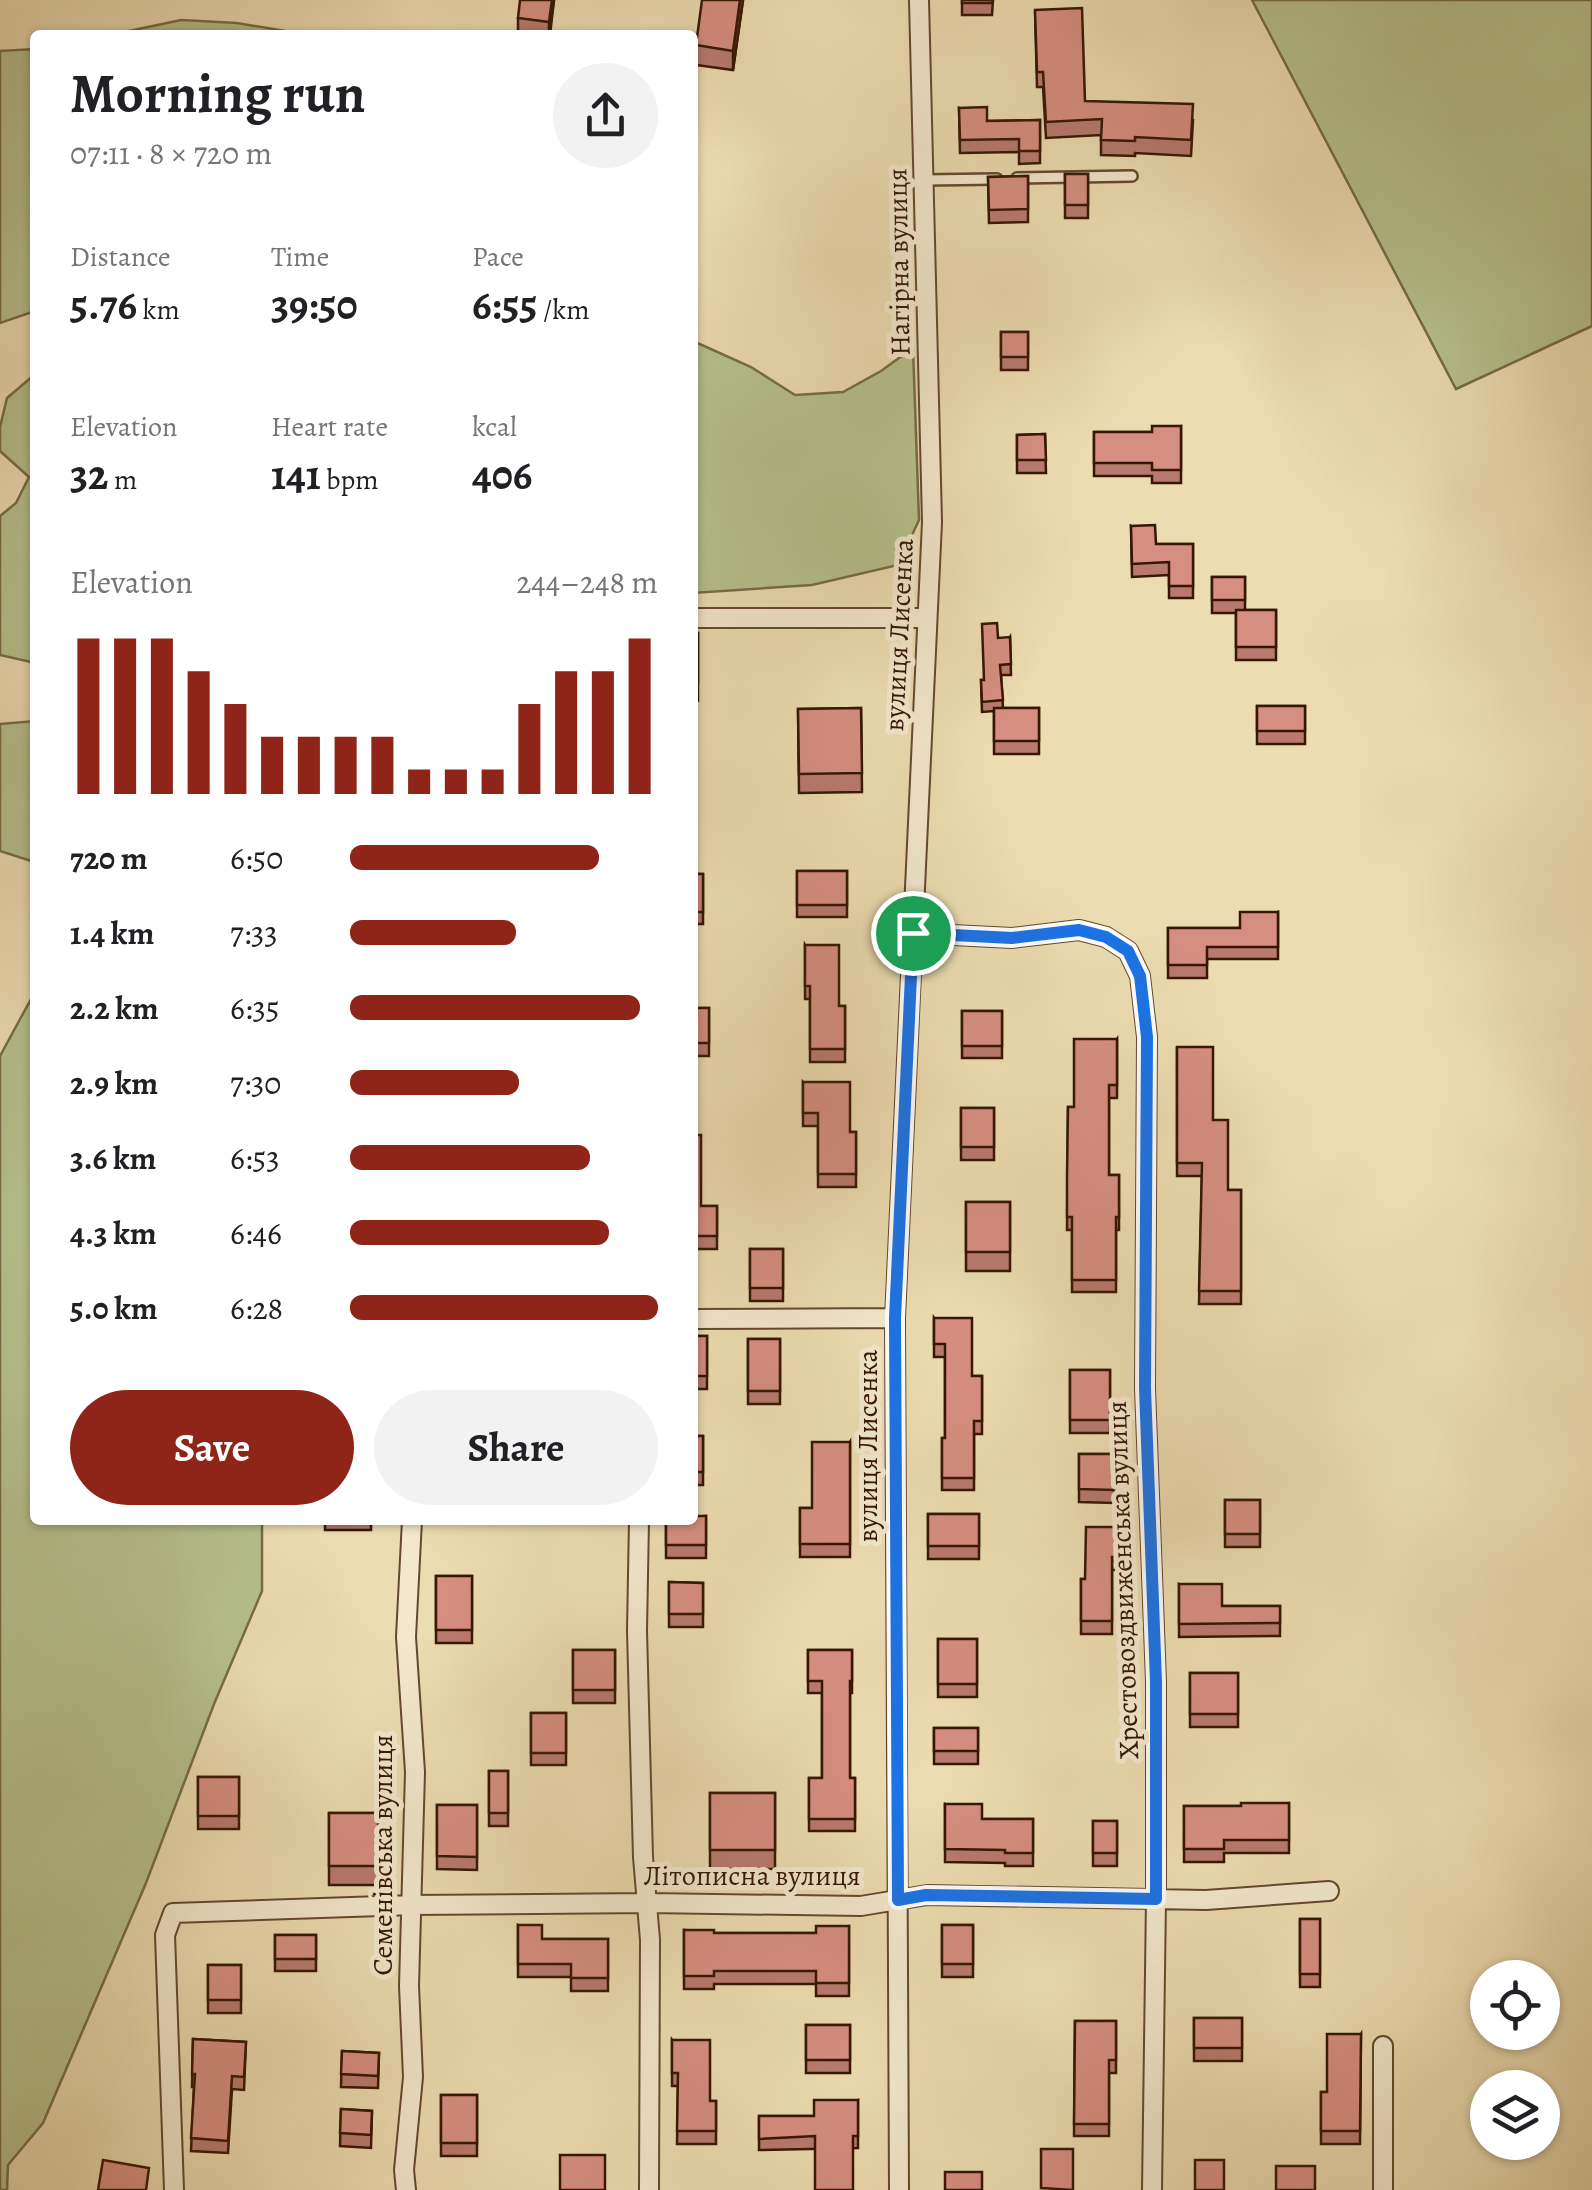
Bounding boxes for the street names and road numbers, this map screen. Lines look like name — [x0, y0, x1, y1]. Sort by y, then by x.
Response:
street label: Нагірна вулиця — [878, 168, 920, 356]
street label: вулиця Лисенка — [875, 538, 923, 732]
street label: вулиця Лисенка — [849, 1349, 887, 1542]
street label: Хрестовоздвиженська вулиця — [1098, 1400, 1148, 1760]
street label: Семенівська вулиця — [364, 1735, 402, 1975]
street label: Літописна вулиця — [643, 1857, 861, 1895]

